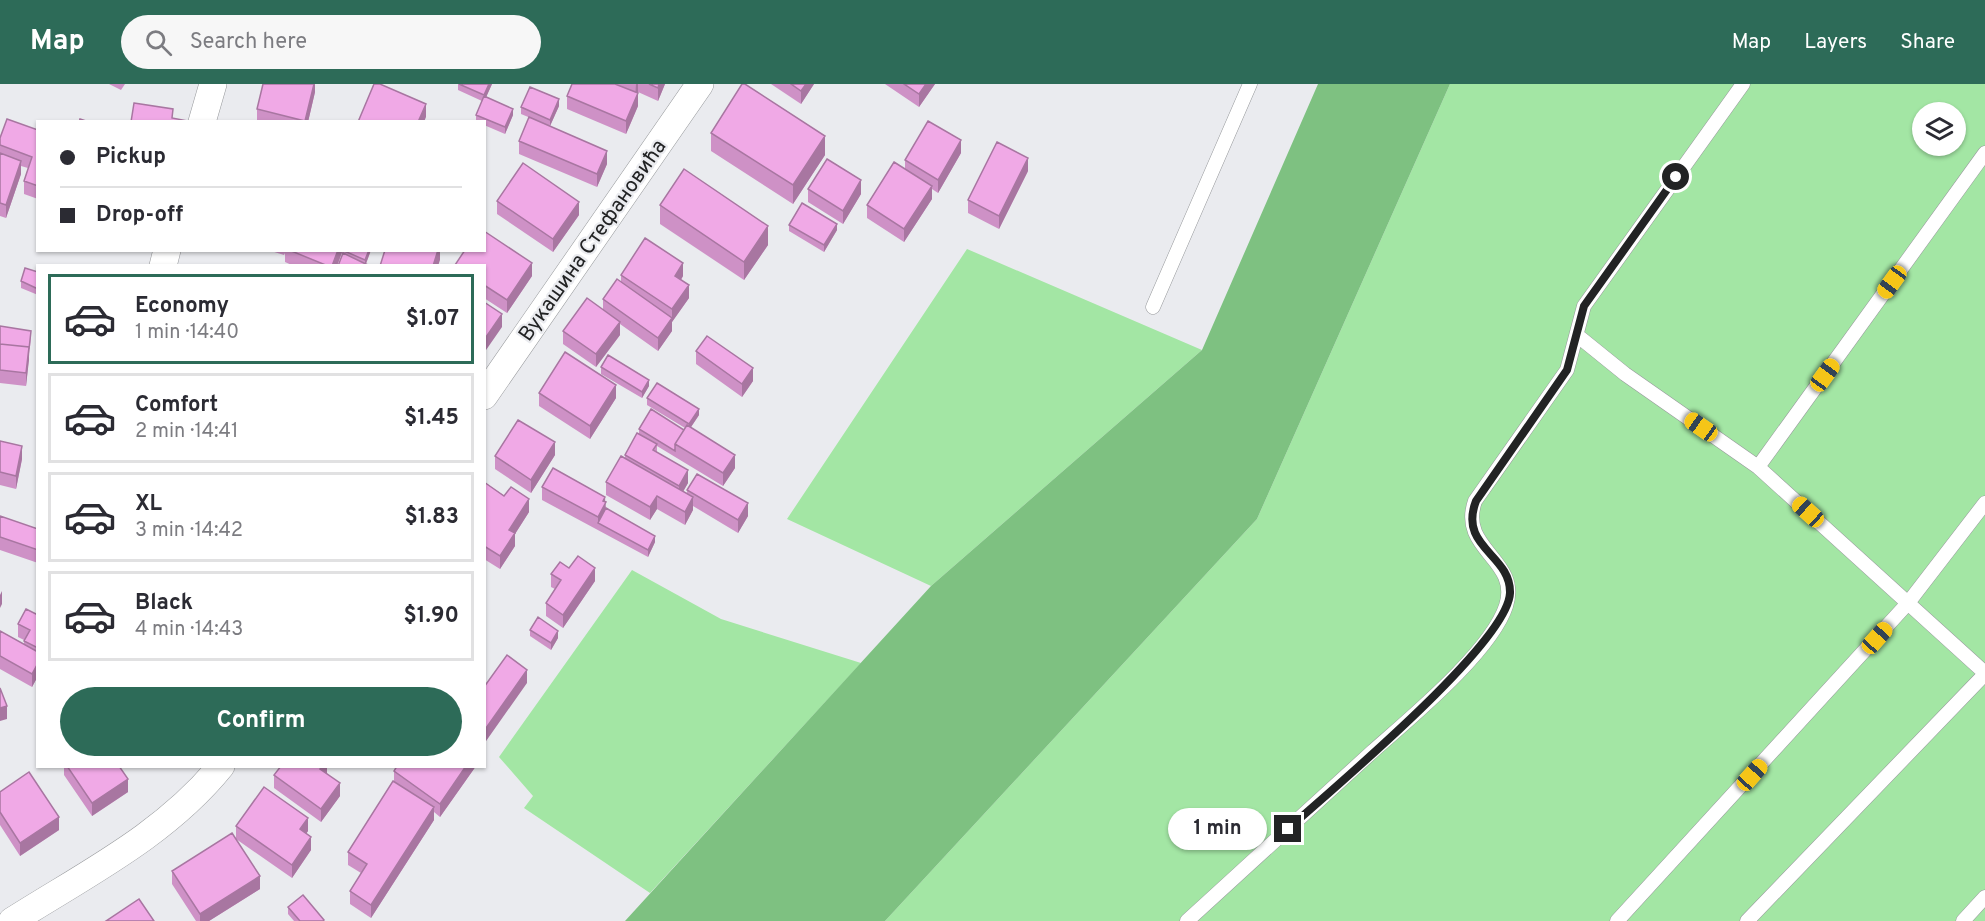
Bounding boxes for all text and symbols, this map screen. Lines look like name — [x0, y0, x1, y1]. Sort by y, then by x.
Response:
search box — [121, 15, 541, 69]
text: Map — [30, 24, 85, 60]
icon: search — [142, 26, 175, 59]
text: Search here — [190, 29, 307, 56]
text: Map — [1732, 29, 1771, 56]
text: Layers — [1804, 29, 1867, 56]
text: Share — [1900, 29, 1955, 56]
map controls — [1912, 102, 1966, 156]
button: layers — [1912, 102, 1966, 156]
street label: Вукашина Стефановића — [513, 135, 673, 347]
text: Pickup — [96, 144, 166, 171]
route start — [1662, 163, 1689, 190]
text: Drop-off — [96, 202, 183, 229]
car — [1874, 262, 1910, 302]
icon: car — [63, 292, 117, 346]
text: Economy — [135, 293, 229, 320]
text: $1.07 — [406, 306, 459, 333]
text: 1 min · 14:40 — [135, 320, 239, 346]
car — [1807, 355, 1843, 395]
icon: car — [63, 391, 117, 445]
text: Comfort — [135, 392, 218, 419]
text: $1.45 — [404, 405, 459, 432]
car — [1681, 409, 1721, 445]
text: 2 min · 14:41 — [135, 419, 238, 445]
icon: car — [63, 490, 117, 544]
text: XL — [135, 491, 162, 518]
car — [1789, 493, 1827, 531]
text: $1.83 — [404, 504, 459, 531]
text: 3 min · 14:42 — [135, 518, 243, 544]
icon: car — [63, 589, 117, 643]
text: Black — [135, 590, 193, 617]
text: $1.90 — [403, 603, 459, 630]
text: 4 min · 14:43 — [135, 617, 243, 643]
car — [1858, 619, 1896, 657]
button: Confirm — [60, 687, 462, 756]
car — [1733, 756, 1771, 794]
callout: 1 min — [1168, 808, 1267, 850]
route end — [1274, 815, 1301, 842]
text: 1 min — [1193, 816, 1242, 842]

